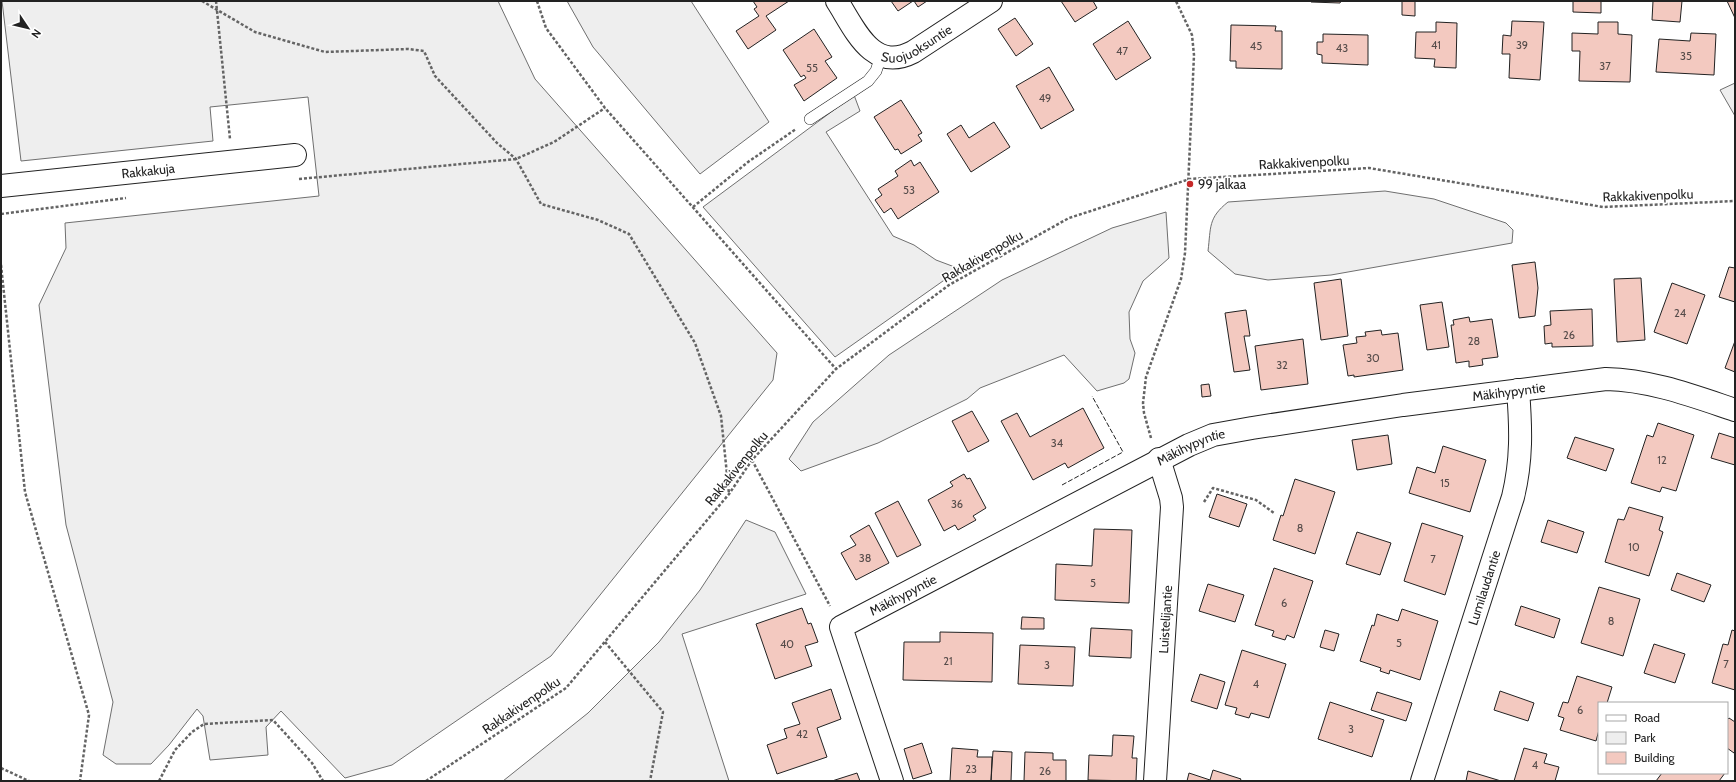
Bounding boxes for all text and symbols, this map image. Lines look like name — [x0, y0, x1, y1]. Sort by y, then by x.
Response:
north arrow — [8, 8, 48, 48]
street label: Suojuoksuntie — [879, 21, 955, 66]
text: N — [28, 27, 44, 41]
house number: 41 — [1431, 38, 1441, 52]
house number: 39 — [1516, 38, 1528, 52]
house number: 45 — [1250, 39, 1262, 53]
house number: 43 — [1336, 41, 1348, 55]
house number: 47 — [1116, 44, 1128, 58]
house number: 35 — [1680, 49, 1692, 63]
house number: 37 — [1599, 59, 1611, 73]
house number: 55 — [806, 61, 818, 75]
house number: 49 — [1039, 91, 1051, 105]
street label: Rakkakivenpolku — [1258, 152, 1350, 172]
street label: Rakkakuja — [121, 160, 176, 181]
place label: 99 jalkaa — [1198, 176, 1247, 193]
marker: 99 jalkaa — [1185, 179, 1195, 189]
house number: 53 — [903, 183, 915, 197]
street label: Rakkakivenpolku — [1602, 185, 1694, 205]
street label: Rakkakivenpolku — [939, 226, 1025, 286]
house number: 24 — [1674, 306, 1687, 320]
house number: 26 — [1563, 328, 1575, 342]
house number: 28 — [1468, 334, 1480, 348]
house number: 30 — [1366, 351, 1380, 365]
house number: 32 — [1276, 358, 1288, 372]
street label: Mäkihypyntie — [1471, 379, 1547, 404]
street label: Mäkihypyntie — [1154, 425, 1226, 469]
street label: Rakkakivenpolku — [701, 428, 771, 508]
house number: 34 — [1051, 436, 1064, 450]
house number: 12 — [1657, 453, 1667, 467]
house number: 15 — [1440, 476, 1450, 490]
house number: 36 — [951, 497, 963, 511]
house number: 8 — [1297, 521, 1303, 535]
house number: 10 — [1628, 540, 1640, 554]
street label: Lumilaudantie — [1464, 548, 1504, 627]
house number: 38 — [859, 551, 871, 565]
house number: 7 — [1430, 552, 1436, 566]
street label: Mäkihypyntie — [867, 570, 939, 619]
house number: 5 — [1090, 576, 1096, 590]
street label: Luistelijantie — [1155, 584, 1175, 654]
house number: 6 — [1281, 596, 1287, 610]
house number: 8 — [1608, 614, 1614, 628]
house number: 5 — [1396, 636, 1402, 650]
house number: 40 — [780, 637, 794, 651]
house number: 21 — [943, 654, 953, 668]
house number: 7 — [1723, 657, 1729, 671]
house number: 3 — [1044, 658, 1050, 672]
street label: Rakkakivenpolku — [479, 673, 563, 737]
house number: 4 — [1253, 677, 1260, 691]
legend — [1598, 702, 1728, 774]
house number: 6 — [1577, 703, 1583, 717]
text: Road — [1634, 710, 1660, 725]
house number: 3 — [1348, 722, 1354, 736]
house number: 42 — [796, 727, 808, 741]
text: Park — [1634, 730, 1656, 745]
text: Building — [1634, 750, 1676, 765]
house number: 4 — [1532, 758, 1539, 772]
house number: 23 — [965, 762, 977, 776]
house number: 26 — [1039, 764, 1051, 778]

